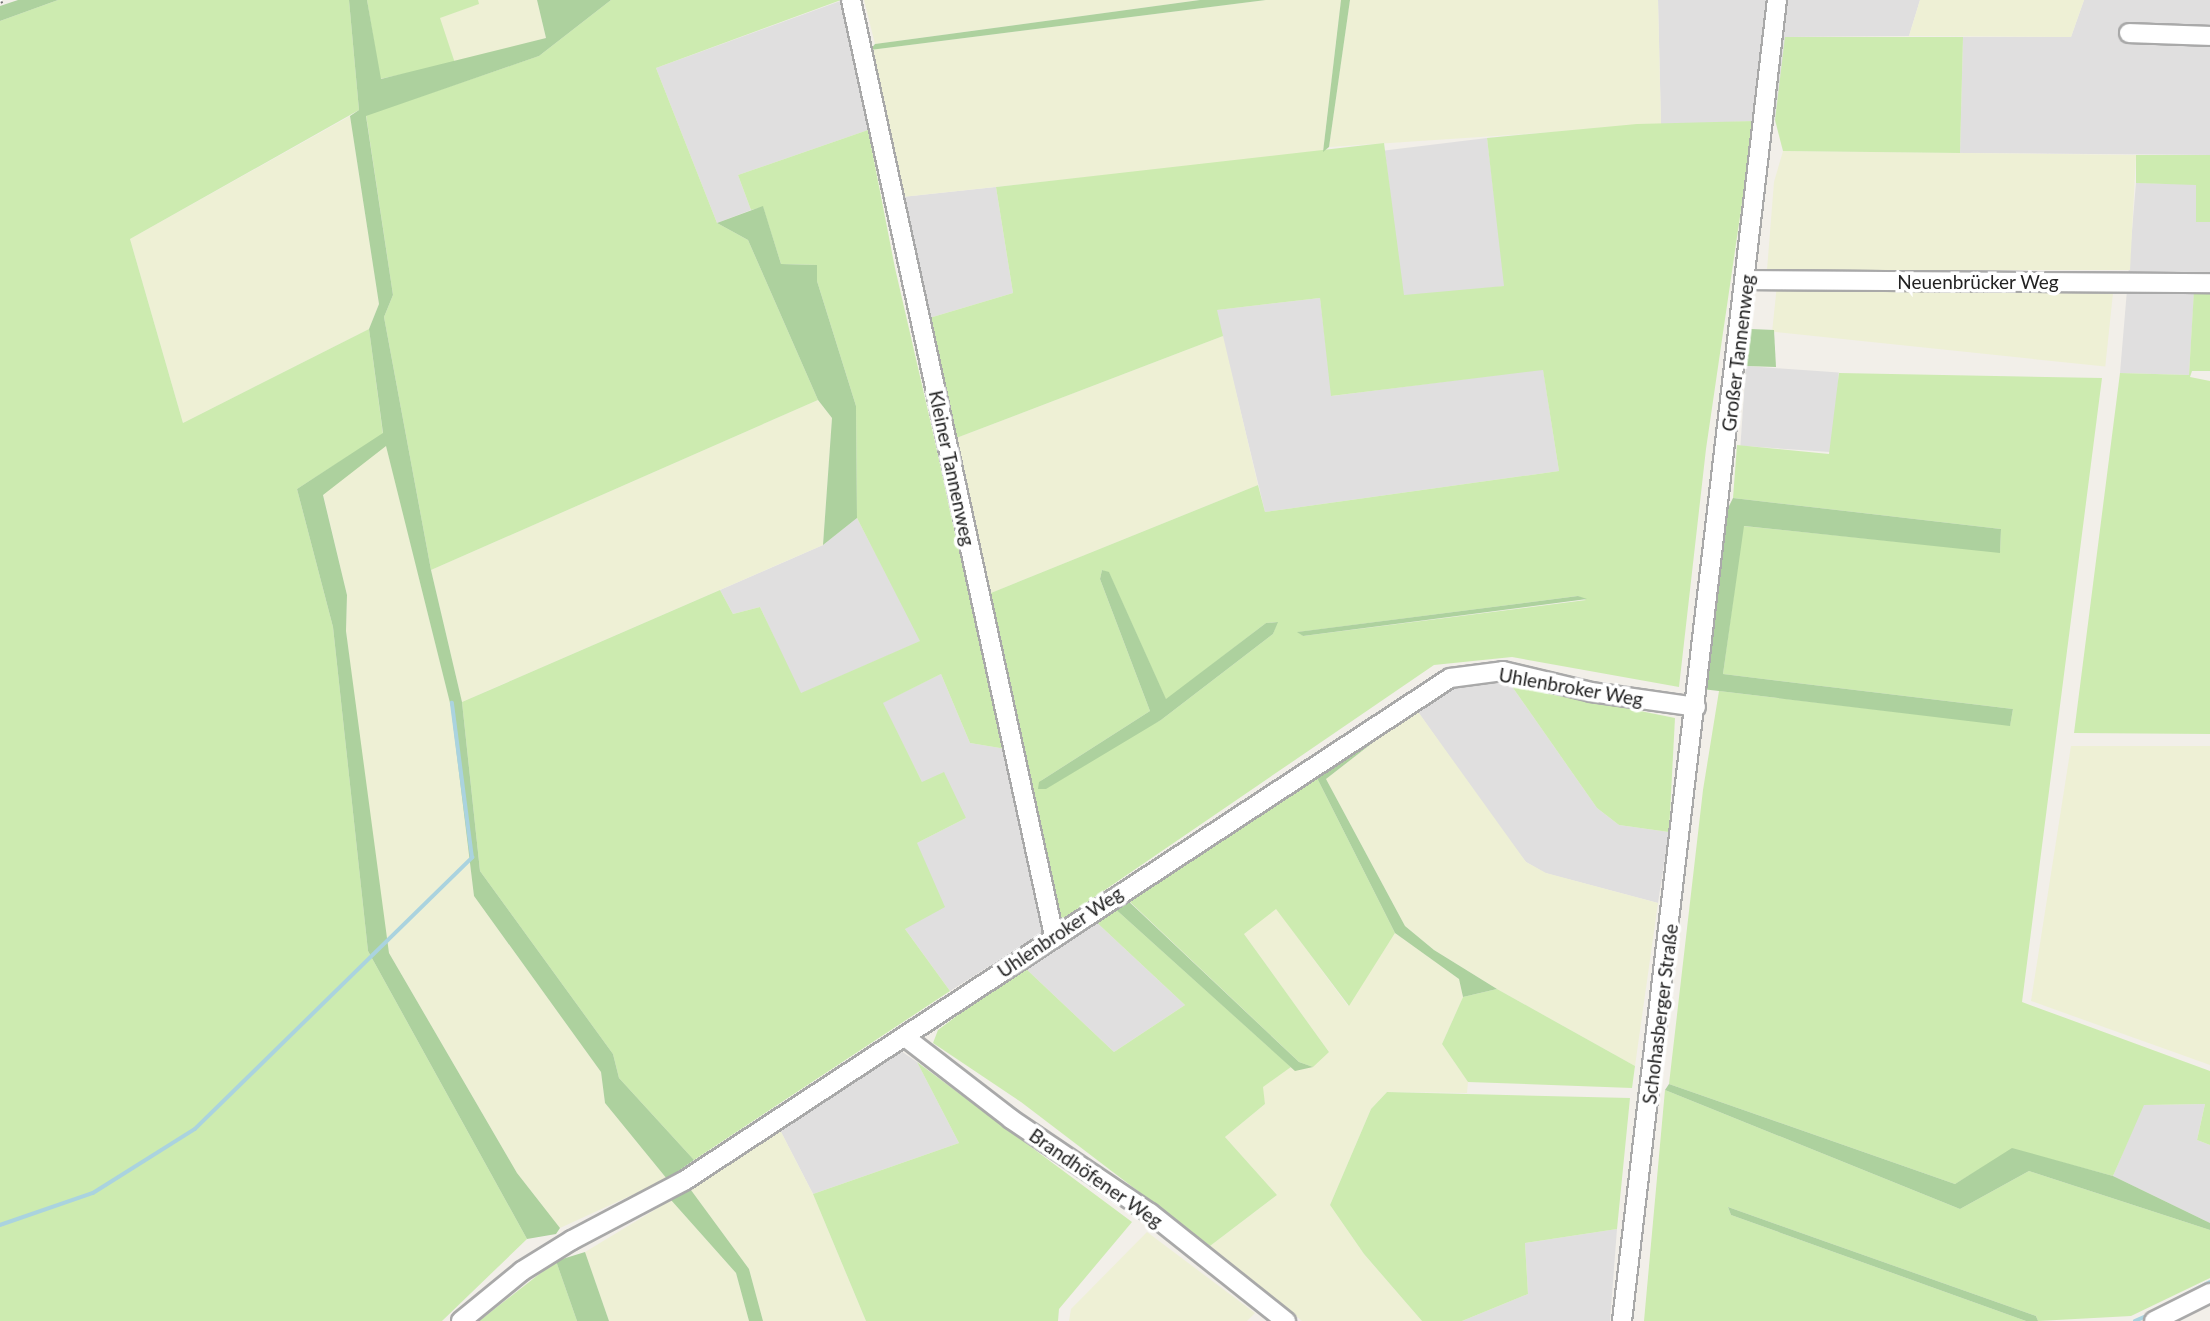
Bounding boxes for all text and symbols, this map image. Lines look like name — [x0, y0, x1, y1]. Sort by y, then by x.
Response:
street label: Neuenbrücker Weg — [1897, 271, 2059, 293]
street label: Großer Tannenweg — [1717, 273, 1759, 433]
street label: Kleiner Tannenweg — [924, 388, 980, 548]
street label: Uhlenbroker Weg — [1497, 663, 1645, 711]
street label: Uhlenbroker Weg — [993, 881, 1127, 983]
street label: Schohasberger Straße — [1638, 922, 1682, 1106]
street label: Brandhöfener Weg — [1025, 1123, 1167, 1233]

